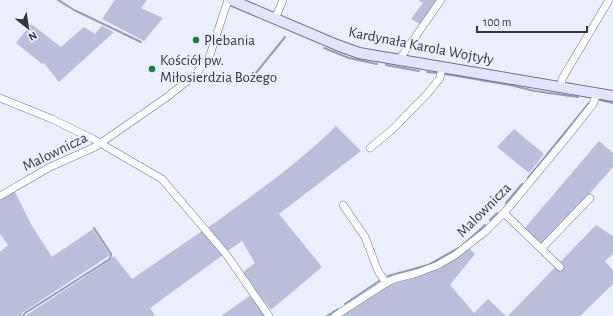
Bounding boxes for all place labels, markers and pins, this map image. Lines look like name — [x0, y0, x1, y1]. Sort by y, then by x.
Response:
place label: Plebania — [204, 33, 255, 48]
marker: Plebania — [191, 35, 201, 45]
place label: Kościół pw. Miłosierdzia Bożego — [160, 53, 277, 85]
marker: Kościół pw. Miłosierdzia Bożego — [147, 64, 157, 74]

